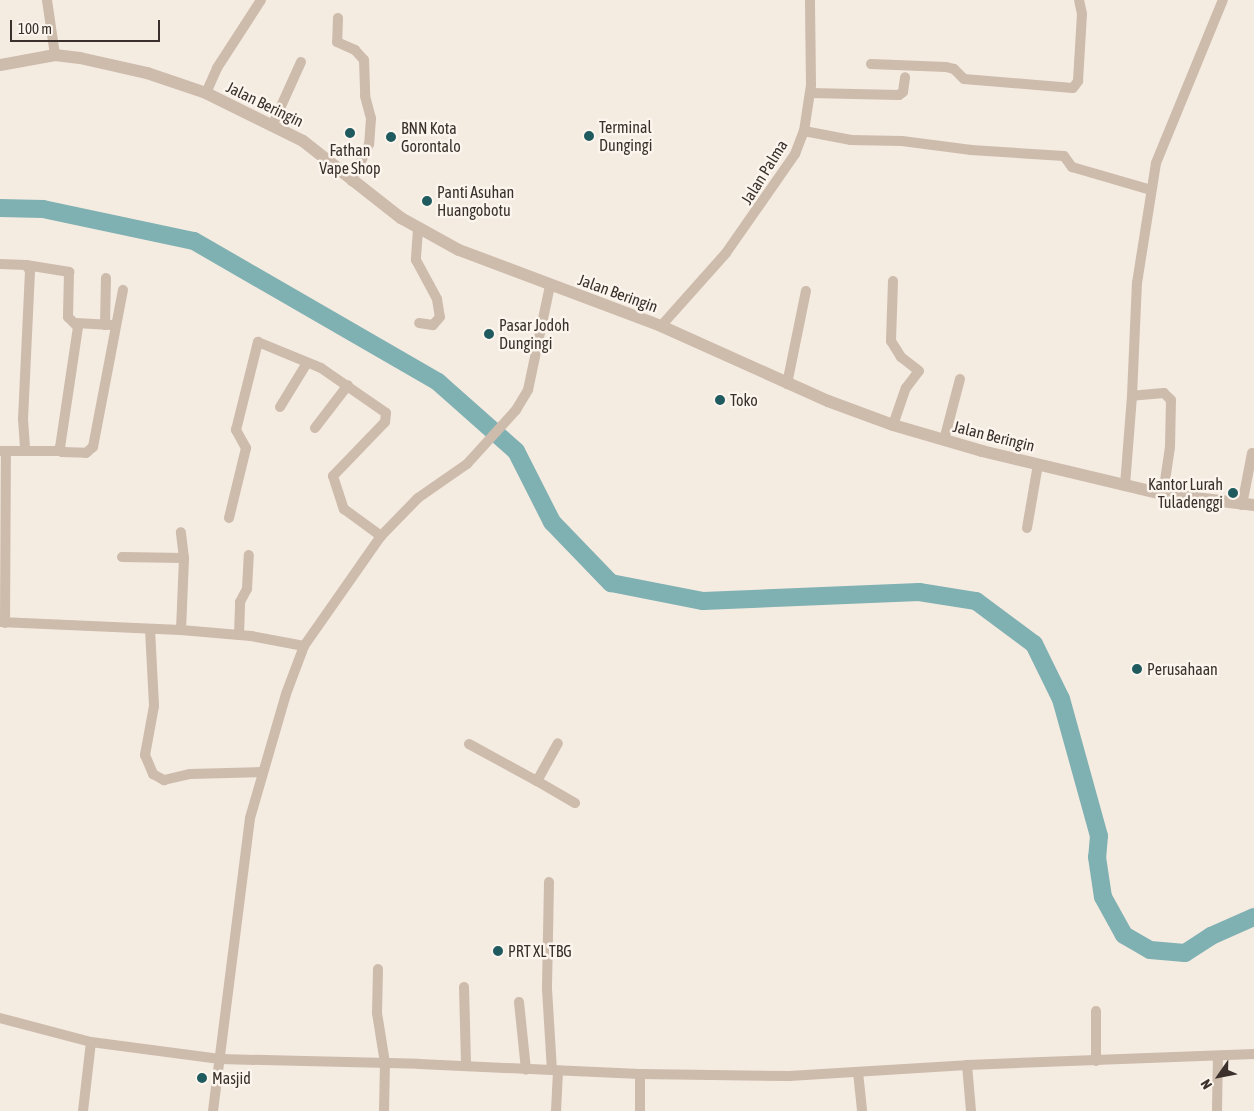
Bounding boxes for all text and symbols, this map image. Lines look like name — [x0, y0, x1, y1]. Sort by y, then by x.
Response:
scale bar — [12, 10, 162, 42]
text: 100 m — [18, 20, 52, 37]
street label: Jalan Beringin — [223, 77, 307, 131]
place label: Terminal Dungingi — [599, 117, 652, 155]
place label: BNN Kota Gorontalo — [401, 118, 461, 156]
marker: Fathan Vape Shop — [344, 127, 356, 139]
marker: Terminal Dungingi — [583, 130, 595, 142]
marker: BNN Kota Gorontalo — [385, 131, 397, 143]
street label: Jalan Palma — [737, 136, 791, 208]
place label: Fathan Vape Shop — [319, 140, 381, 178]
place label: Panti Asuhan Huangobotu — [437, 182, 514, 220]
marker: Panti Asuhan Huangobotu — [421, 195, 433, 207]
street label: Jalan Beringin — [575, 270, 661, 316]
place label: Pasar Jodoh Dungingi — [499, 315, 569, 353]
marker: Pasar Jodoh Dungingi — [483, 328, 495, 340]
place label: Toko — [730, 390, 758, 410]
marker: Toko — [714, 394, 726, 406]
street label: Jalan Beringin — [951, 417, 1037, 455]
place label: Kantor Lurah Tuladenggi — [1148, 474, 1223, 512]
marker: Kantor Lurah Tuladenggi — [1227, 487, 1239, 499]
place label: Perusahaan — [1147, 659, 1218, 679]
marker: Perusahaan — [1131, 663, 1143, 675]
place label: PRT XL TBG — [508, 941, 572, 961]
marker: PRT XL TBG — [492, 945, 504, 957]
north arrow — [1194, 1051, 1244, 1101]
place label: Masjid — [212, 1068, 251, 1088]
marker: Masjid — [196, 1072, 208, 1084]
text: N — [1197, 1076, 1215, 1092]

